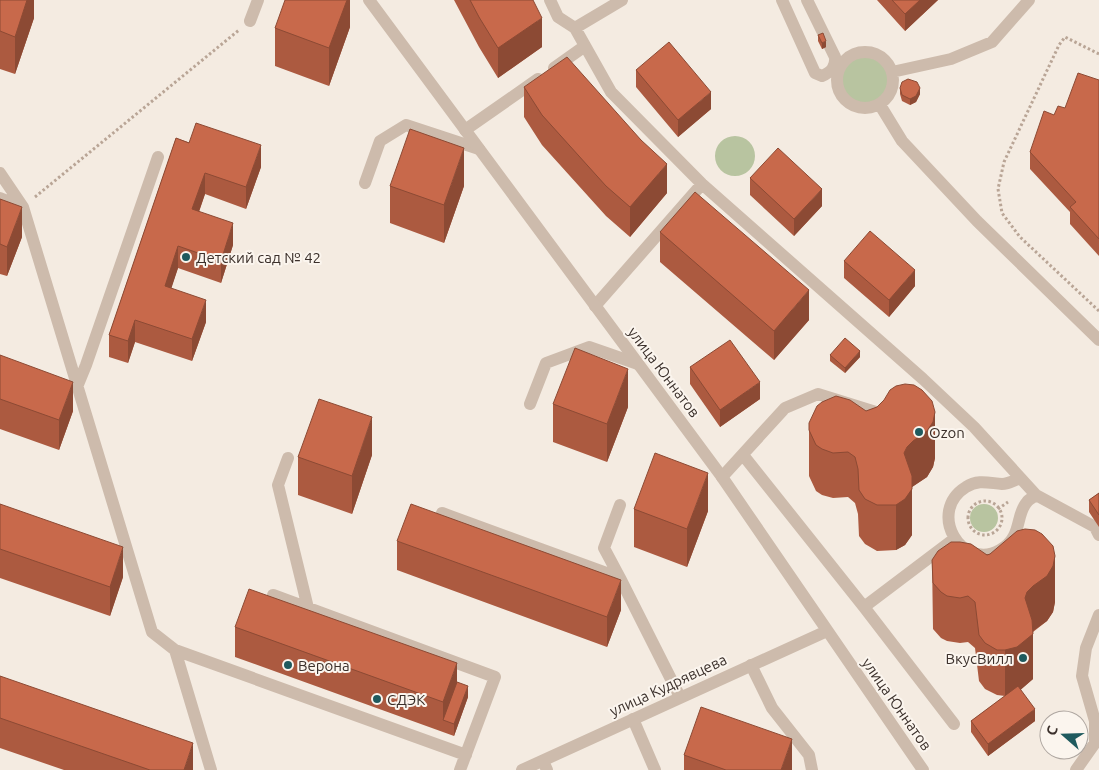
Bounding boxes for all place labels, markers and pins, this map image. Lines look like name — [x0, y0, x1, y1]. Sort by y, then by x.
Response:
place label: Детский сад № 42 — [196, 249, 321, 266]
marker: Детский сад № 42 — [180, 251, 192, 263]
place label: Ozon — [929, 424, 965, 441]
marker: Ozon — [913, 426, 925, 438]
place label: ВкусВилл — [946, 650, 1013, 667]
marker: ВкусВилл — [1017, 652, 1029, 664]
place label: Верона — [298, 657, 350, 674]
marker: Верона — [282, 659, 294, 671]
place label: СДЭК — [387, 691, 425, 708]
marker: СДЭК — [371, 693, 383, 705]

